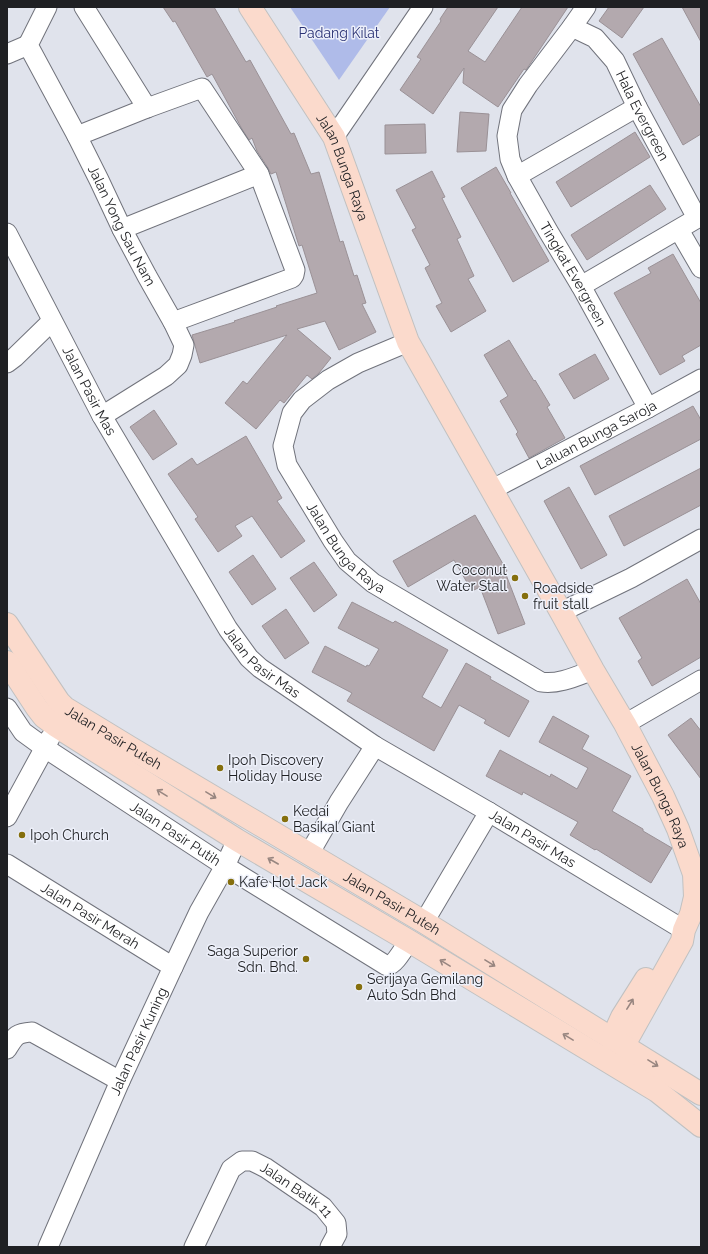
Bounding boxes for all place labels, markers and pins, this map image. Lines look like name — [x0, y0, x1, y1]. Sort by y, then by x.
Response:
place label: Coconut Water Stall — [436, 562, 507, 594]
marker: Coconut Water Stall — [510, 573, 520, 583]
place label: Roadside fruit stall — [533, 580, 593, 612]
marker: Roadside fruit stall — [520, 591, 530, 601]
place label: Ipoh Discovery Holiday House — [228, 752, 324, 784]
marker: Ipoh Discovery Holiday House — [215, 763, 225, 773]
place label: Kedai Basikal Giant — [293, 803, 376, 835]
marker: Kedai Basikal Giant — [280, 814, 290, 824]
place label: Ipoh Church — [30, 827, 109, 843]
marker: Ipoh Church — [17, 830, 27, 840]
place label: Kafe Hot Jack — [239, 874, 328, 890]
marker: Kafe Hot Jack — [226, 877, 236, 887]
place label: Saga Superior Sdn. Bhd. — [207, 943, 298, 975]
marker: Saga Superior Sdn. Bhd. — [301, 954, 311, 964]
place label: Serijaya Gemilang Auto Sdn Bhd — [367, 971, 483, 1003]
marker: Serijaya Gemilang Auto Sdn Bhd — [354, 982, 364, 992]

